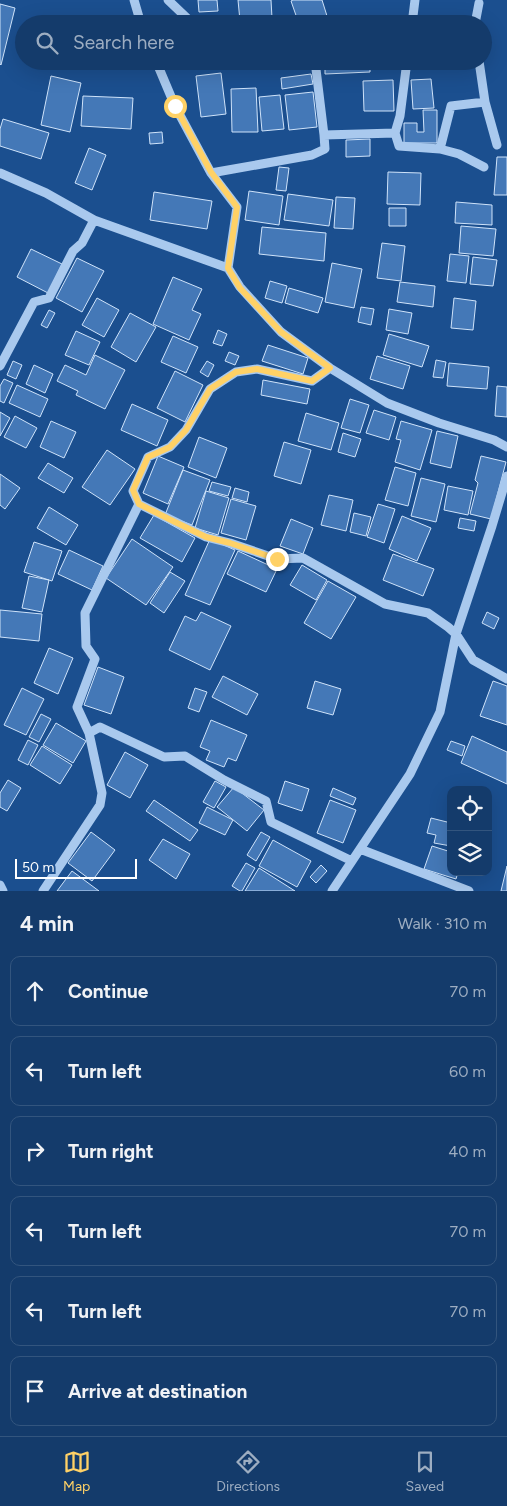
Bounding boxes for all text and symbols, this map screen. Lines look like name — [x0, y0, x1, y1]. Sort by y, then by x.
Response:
search box — [15, 15, 492, 70]
icon: search — [33, 29, 61, 57]
text: Search here — [73, 31, 175, 54]
route start — [164, 95, 187, 118]
route end — [266, 548, 289, 571]
map controls — [447, 786, 492, 876]
button: locate — [447, 786, 492, 831]
button: layers — [447, 831, 492, 876]
scale bar — [15, 856, 138, 879]
text: 50 m — [22, 859, 54, 876]
text: 4 min — [20, 911, 74, 936]
text: Walk · 310 m — [398, 914, 487, 933]
icon: ahead — [21, 977, 49, 1005]
text: Continue — [68, 980, 148, 1003]
text: 70 m — [450, 982, 486, 1001]
icon: left — [21, 1057, 49, 1085]
text: Turn left — [68, 1060, 142, 1083]
text: 60 m — [449, 1062, 486, 1081]
icon: right — [21, 1137, 49, 1165]
text: Turn right — [68, 1140, 154, 1163]
text: 40 m — [448, 1142, 486, 1161]
icon: left — [21, 1217, 49, 1245]
text: Turn left — [68, 1220, 142, 1243]
text: 70 m — [450, 1222, 486, 1241]
icon: left — [21, 1297, 49, 1325]
text: Turn left — [68, 1300, 142, 1323]
text: 70 m — [450, 1302, 486, 1321]
icon: arrive — [21, 1377, 49, 1405]
text: Arrive at destination — [68, 1380, 247, 1403]
tab: Map — [63, 1448, 91, 1495]
tab: Directions — [216, 1448, 280, 1495]
tab: Saved — [406, 1448, 444, 1495]

